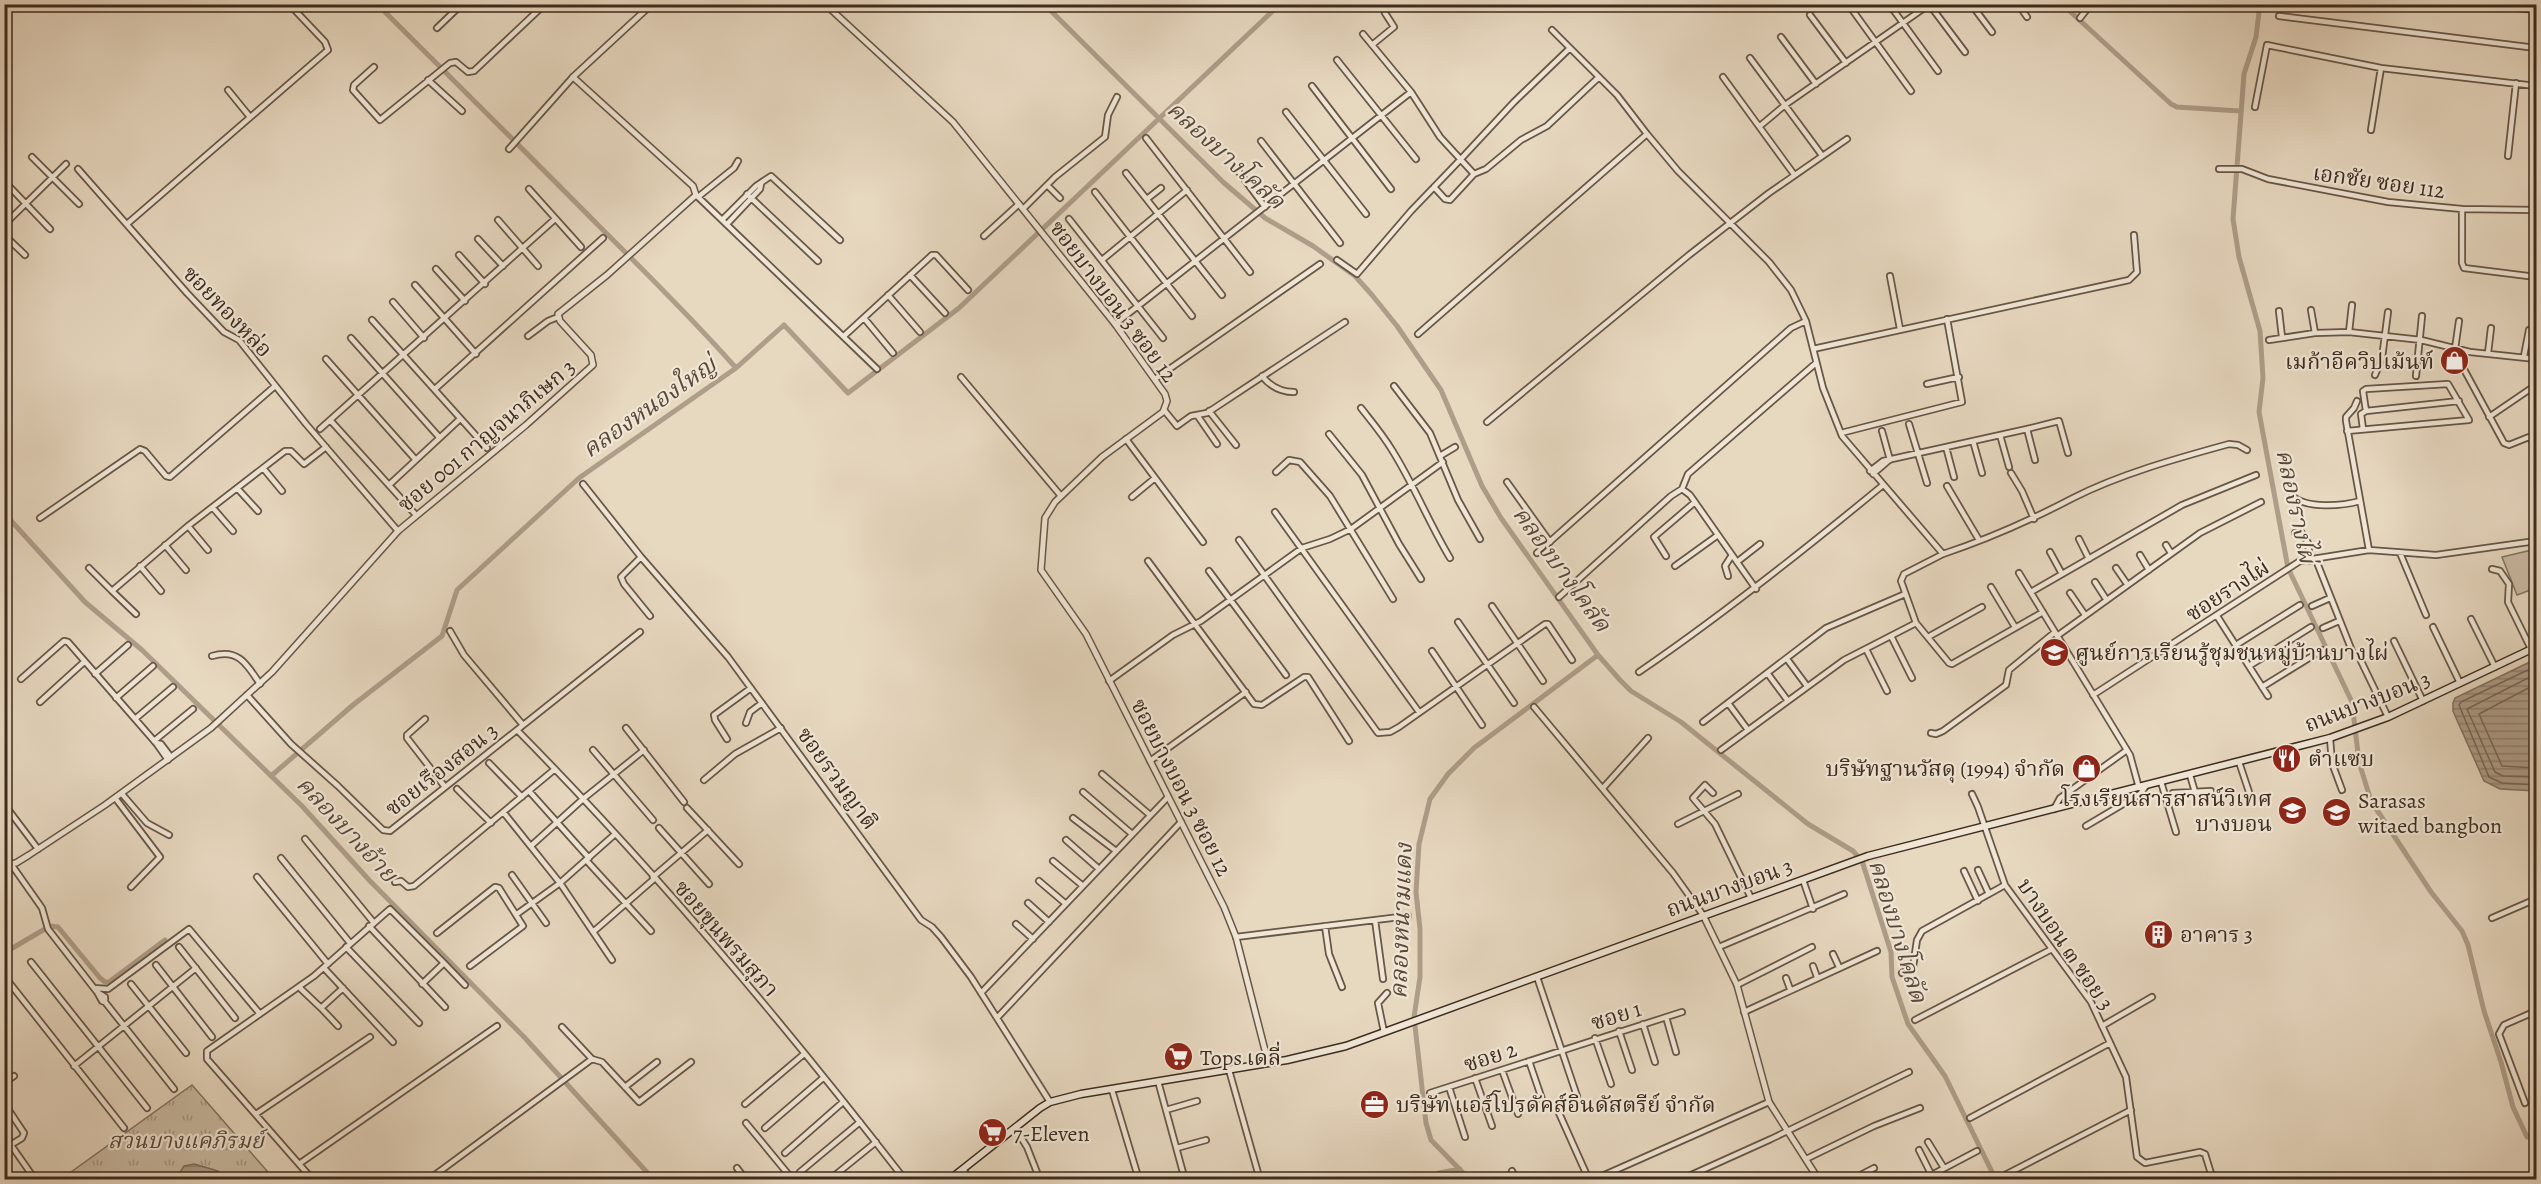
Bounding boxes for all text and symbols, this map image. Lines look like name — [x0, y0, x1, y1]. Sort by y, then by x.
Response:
water label: คลองบางโคลัด — [1160, 93, 1293, 217]
street label: เอกชัย ซอย 112 — [2311, 158, 2447, 206]
street label: ซอยบางบอน 3 ซอย 12 — [1042, 215, 1184, 389]
street label: ซอยทองหล่อ — [176, 259, 279, 364]
shop icon: เมก้าอีควิปเม้นท์ — [2439, 345, 2471, 377]
water label: คลองหนองใหญ่ — [575, 346, 725, 465]
place label: เมก้าอีควิปเม้นท์ — [2285, 347, 2434, 377]
street label: ซอย 001 กาญจนาภิเษก 3 — [391, 353, 582, 519]
water label: คลองรางไผ่ — [2268, 446, 2325, 569]
water label: คลองบางโคลัด — [1505, 499, 1620, 639]
street label: ซอยรางไผ่ — [2180, 553, 2275, 629]
school or university icon: ศูนย์การเรียนรู้ชุมชนหมู่บ้านบางไผ่ — [2038, 636, 2070, 668]
place label: ศูนย์การเรียนรู้ชุมชนหมู่บ้านบางไผ่ — [2075, 638, 2388, 668]
street label: ถนนบางบอน 3 — [2300, 664, 2435, 740]
street label: ซอยบางบอน 3 ซอย 12 — [1123, 694, 1239, 881]
street label: ซอยเรืองสอน 3 — [379, 716, 504, 823]
street label: ซอยรวมญาติ — [790, 721, 885, 836]
restaurant icon: ตำแซบ — [2271, 742, 2303, 774]
place label: ตำแซบ — [2308, 744, 2374, 774]
shop icon: บริษัทฐานวัสดุ (1994) จำกัด — [2070, 752, 2102, 784]
place label: บริษัทฐานวัสดุ (1994) จำกัด — [1826, 754, 2065, 784]
water label: คลองบางอ้าย — [289, 769, 406, 890]
place label: โรงเรียนสารสาสน์วิเทศ บางบอน — [2060, 784, 2272, 839]
place label: Sarasas witaed bangbon — [2357, 786, 2502, 841]
school or university icon: โรงเรียนสารสาสน์วิเทศ บางบอน — [2277, 795, 2309, 827]
school or university icon: Sarasas witaed bangbon — [2321, 797, 2353, 829]
water label: คลองหนามแดง — [1382, 842, 1420, 1000]
street label: ถนนบางบอน 3 — [1662, 851, 1797, 925]
water label: คลองบางโคลัด — [1861, 855, 1936, 1007]
street label: บางบอน ๓ ซอย 3 — [2010, 873, 2121, 1017]
street label: ซอยขุนพรมสุภา — [667, 874, 785, 1004]
building icon: อาคาร 3 — [2143, 918, 2175, 950]
place label: อาคาร 3 — [2180, 920, 2253, 950]
street label: ซอย 1 — [1587, 994, 1645, 1038]
street label: ซอย 2 — [1460, 1034, 1521, 1080]
supermarket icon: Tops เดลี่ — [1163, 1041, 1195, 1073]
place label: Tops เดลี่ — [1200, 1041, 1281, 1073]
office icon: บริษัท แอร์โปรดัคส์อินดัสตรีย์ จำกัด — [1359, 1088, 1391, 1120]
place label: บริษัท แอร์โปรดัคส์อินดัสตรีย์ จำกัด — [1396, 1090, 1716, 1120]
supermarket icon: 7-Eleven — [976, 1117, 1008, 1149]
place label: 7-Eleven — [1013, 1119, 1090, 1149]
park label: สวนบางแคภิรมย์ — [108, 1126, 268, 1156]

